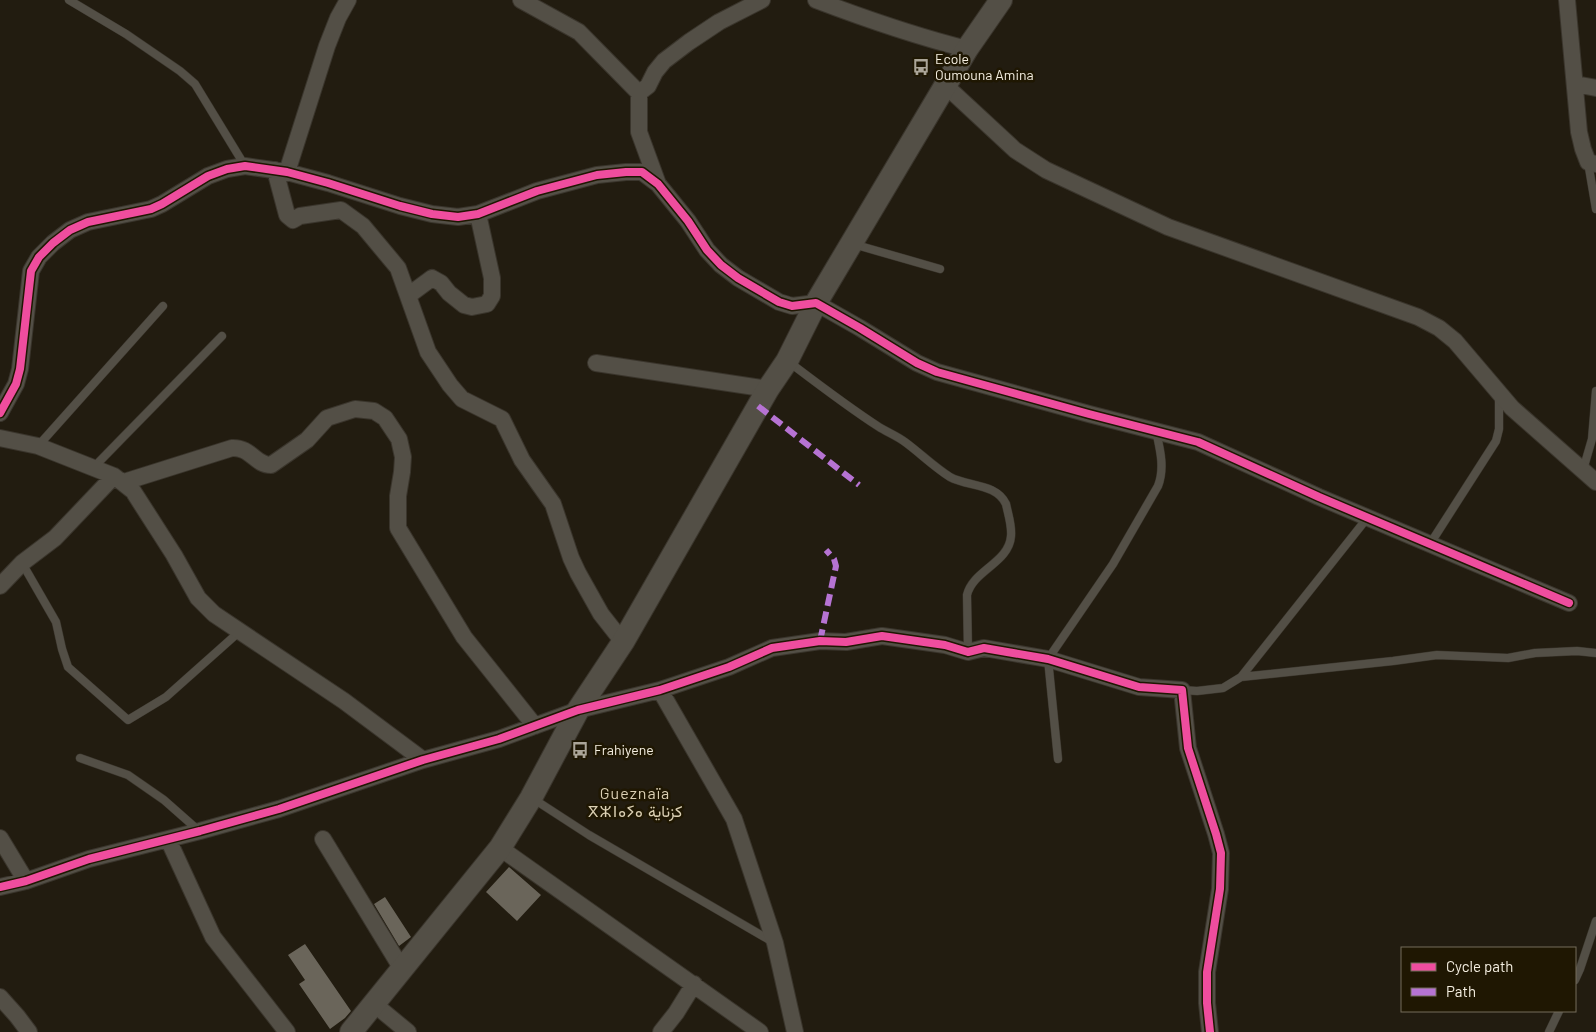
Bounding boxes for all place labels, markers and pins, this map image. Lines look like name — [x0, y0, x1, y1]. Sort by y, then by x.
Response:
place label: Ecole Oumouna Amina — [935, 50, 1034, 83]
bus stop icon: Ecole Oumouna Amina — [911, 57, 931, 77]
bus stop icon: Frahiyene — [570, 740, 590, 760]
place label: Frahiyene — [594, 741, 654, 758]

